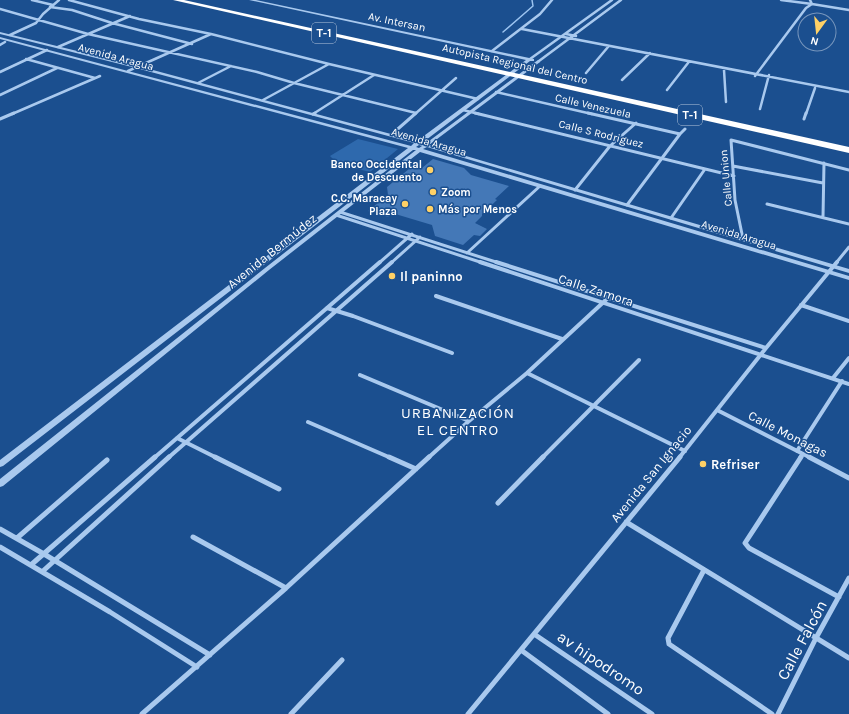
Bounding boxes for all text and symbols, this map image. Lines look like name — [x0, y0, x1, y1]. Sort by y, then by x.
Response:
street label: Av. Intersan — [367, 10, 427, 34]
north arrow — [797, 12, 837, 52]
road number: T-1 — [312, 23, 336, 43]
text: N — [809, 34, 820, 48]
street label: Avenida Aragua — [77, 41, 155, 73]
street label: Autopista Regional del Centro — [441, 41, 589, 87]
street label: Calle Venezuela — [554, 91, 632, 121]
road number: T-1 — [678, 105, 702, 125]
street label: Calle S Rodriguez — [557, 117, 645, 151]
street label: Avenida Aragua — [390, 125, 468, 159]
street label: Calle Union — [717, 149, 735, 207]
place label: Banco Occidental de Descuento — [330, 158, 422, 184]
marker: Banco Occidental de Descuento — [425, 165, 435, 175]
place label: Zoom — [441, 186, 471, 199]
marker: Zoom — [428, 187, 438, 197]
place label: C.C. Maracay Plaza — [331, 192, 397, 218]
marker: C.C. Maracay Plaza — [400, 199, 410, 209]
place label: Más por Menos — [438, 203, 517, 216]
marker: Más por Menos — [425, 204, 435, 214]
street label: Avenida Bermúdez — [225, 211, 319, 291]
street label: Avenida Aragua — [700, 217, 778, 253]
place label: Il paninno — [400, 269, 463, 284]
marker: Il paninno — [387, 271, 397, 281]
street label: Calle Zamora — [557, 271, 635, 309]
district label: URBANIZACIÓN EL CENTRO — [401, 404, 515, 439]
street label: Calle Monagas — [746, 408, 830, 460]
street label: Avenida San Ignacio — [608, 423, 694, 525]
place label: Refriser — [711, 457, 760, 472]
marker: Refriser — [698, 459, 708, 469]
street label: Calle Falcón — [773, 597, 831, 683]
street label: av hipodromo — [554, 627, 648, 699]

